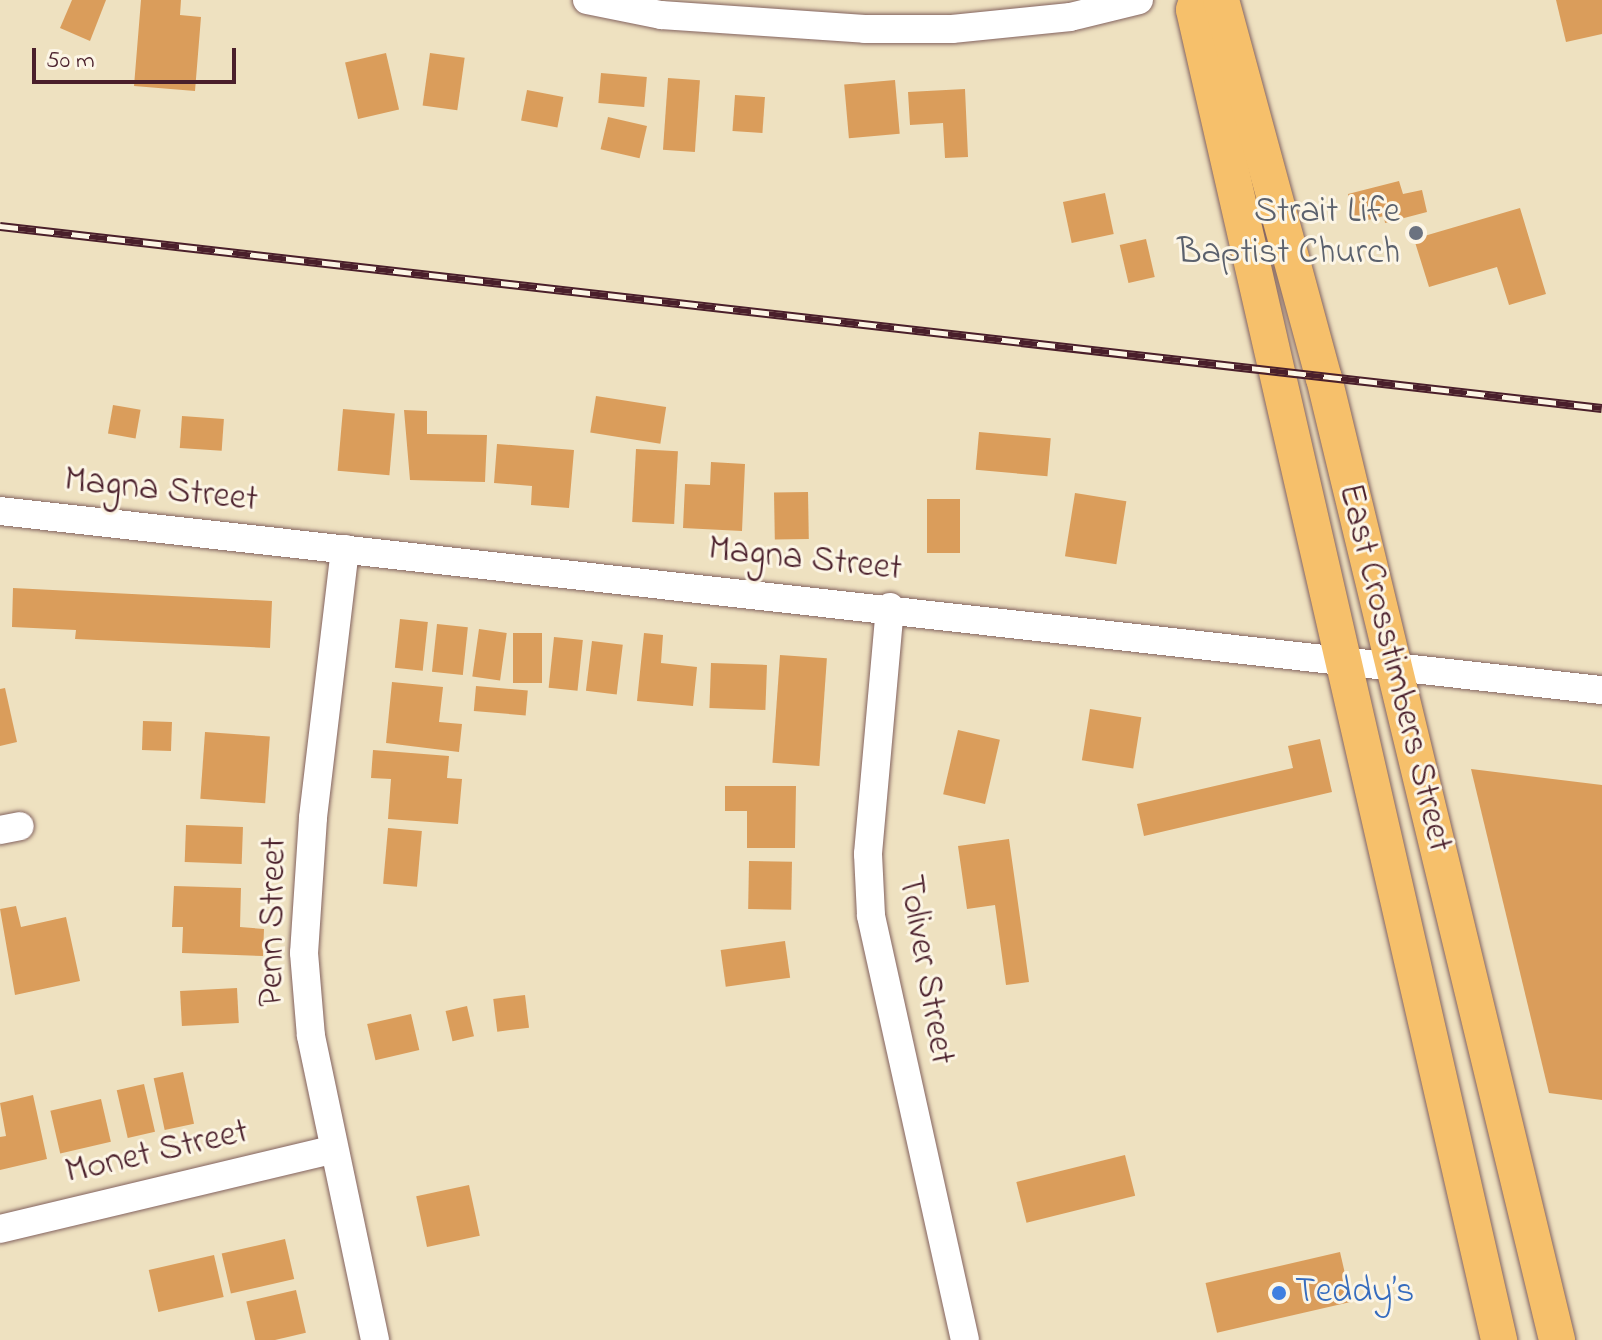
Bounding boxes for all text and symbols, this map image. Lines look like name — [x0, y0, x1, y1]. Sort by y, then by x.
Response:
scale bar — [36, 32, 240, 82]
text: 50 m — [46, 44, 95, 79]
place label: Strait Life Baptist Church — [1177, 190, 1400, 275]
marker: Strait Life Baptist Church — [1407, 224, 1425, 242]
street label: Magna Street — [62, 459, 260, 523]
street label: East Crosstimbers Street — [1327, 479, 1461, 857]
street label: Magna Street — [706, 528, 904, 592]
street label: Penn Street — [251, 837, 297, 1007]
street label: Toliver Street — [887, 872, 963, 1068]
street label: Monet Street — [61, 1111, 253, 1195]
place label: Teddy’s — [1295, 1271, 1414, 1315]
marker: Teddy’s — [1270, 1284, 1288, 1302]

